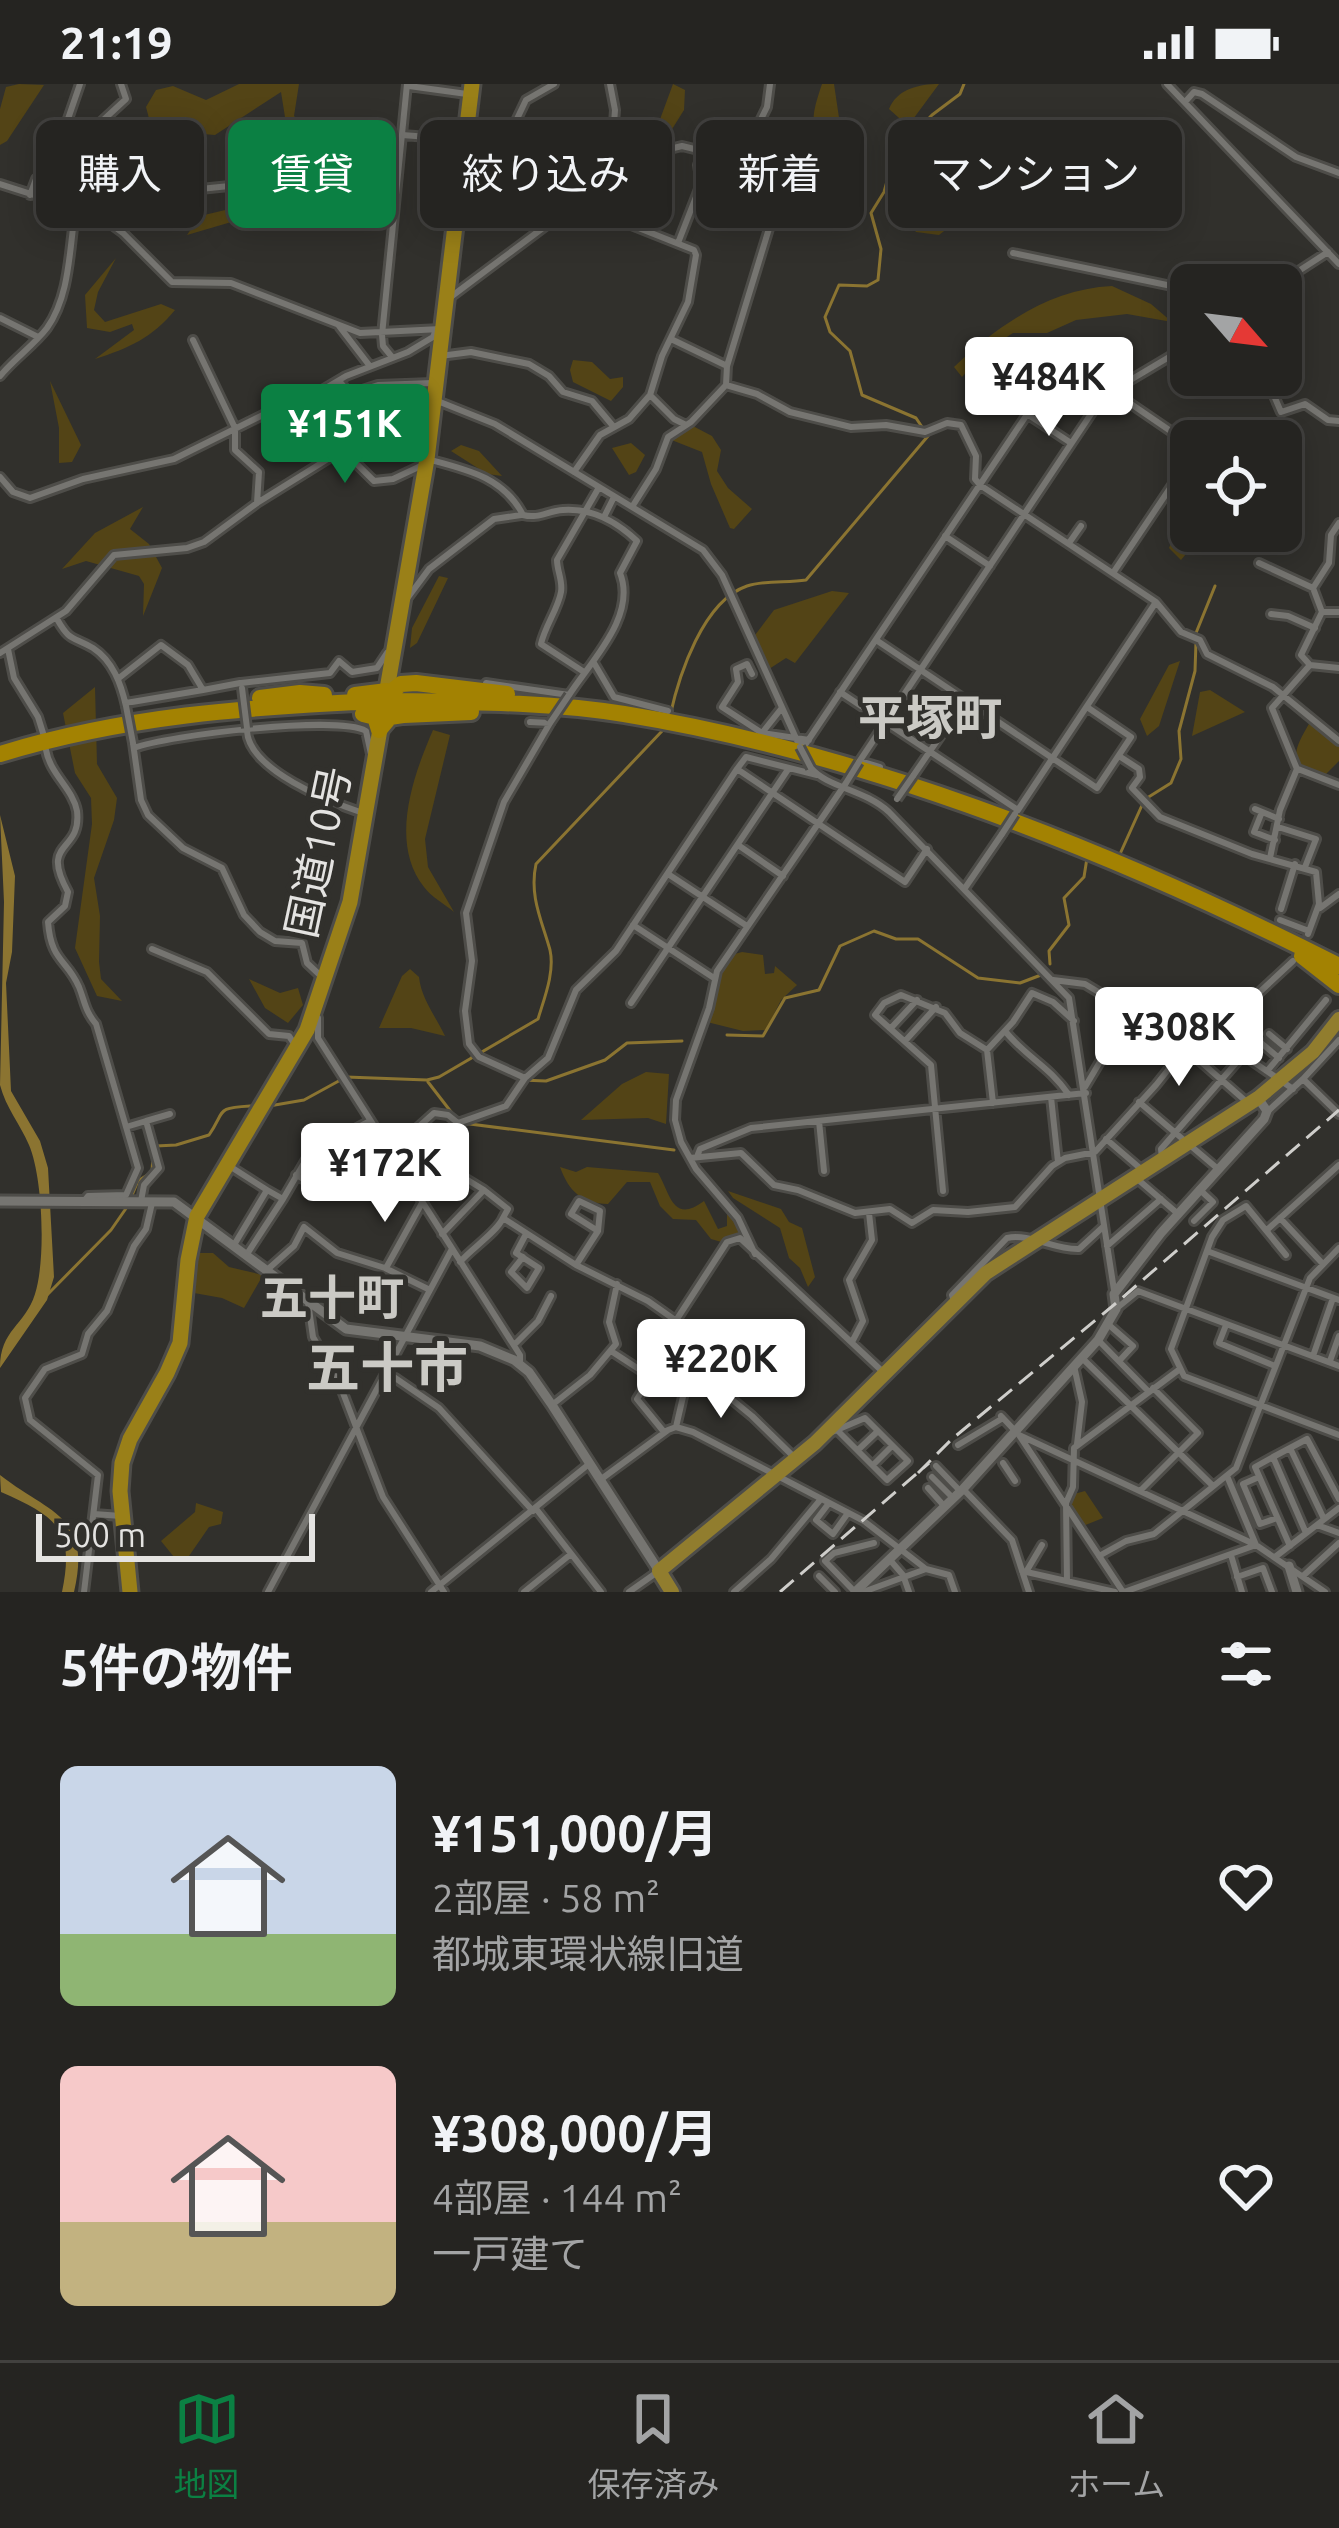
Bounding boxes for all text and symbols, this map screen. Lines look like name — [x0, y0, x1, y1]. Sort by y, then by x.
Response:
text: 21:19 — [60, 17, 173, 68]
chip: 購入 — [36, 120, 204, 228]
chip: 賃貸 — [228, 120, 396, 228]
chip: 絞り込み — [420, 120, 672, 228]
chip: 新着 — [696, 120, 864, 228]
chip: マンション — [888, 120, 1182, 228]
north arrow — [1170, 264, 1302, 396]
map controls — [1170, 264, 1302, 552]
pin: ¥484K — [965, 337, 1133, 439]
text: ¥484K — [992, 354, 1106, 397]
pin: ¥151K — [261, 384, 429, 486]
text: ¥151K — [288, 401, 402, 444]
button: locate — [1170, 420, 1302, 552]
district label: 平塚町 — [858, 690, 1002, 744]
street label: 国道10号 — [276, 762, 359, 942]
pin: ¥308K — [1095, 987, 1263, 1089]
text: ¥308K — [1122, 1004, 1236, 1047]
pin: ¥172K — [301, 1123, 469, 1225]
text: ¥172K — [328, 1140, 442, 1183]
district label: 五十町 — [260, 1270, 404, 1324]
pin: ¥220K — [637, 1319, 805, 1421]
text: ¥220K — [664, 1336, 778, 1379]
district label: 五十市 — [306, 1337, 468, 1397]
scale bar — [36, 1508, 315, 1561]
text: 500 m — [54, 1516, 146, 1553]
icon: filters — [1213, 1631, 1279, 1697]
text: 5件の物件 — [60, 1638, 293, 1696]
text: ¥151,000/月 — [432, 1804, 718, 1862]
icon: home — [156, 1814, 300, 1958]
icon: heart — [1213, 1853, 1279, 1919]
text: 2部屋 · 58 m² — [432, 1876, 660, 1919]
text: 都城東環状線旧道 — [432, 1932, 744, 1975]
text: ¥308,000/月 — [432, 2104, 718, 2162]
icon: home — [156, 2114, 300, 2258]
icon: heart — [1213, 2153, 1279, 2219]
text: 4部屋 · 144 m² — [432, 2176, 682, 2219]
text: 一戸建て — [432, 2232, 588, 2275]
tab: 地図 — [174, 2386, 240, 2506]
tab: 保存済み — [587, 2386, 719, 2506]
tab: ホーム — [1067, 2386, 1165, 2506]

